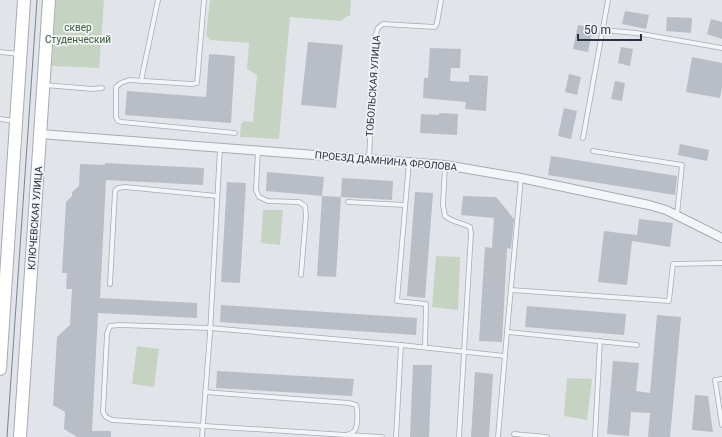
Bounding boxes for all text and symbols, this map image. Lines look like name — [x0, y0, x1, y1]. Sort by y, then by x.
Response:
scale bar — [578, 16, 641, 42]
park label: сквер Студенческий — [45, 22, 111, 45]
text: 50 m — [584, 23, 611, 37]
street label: ТОБОЛЬСКАЯ УЛИЦА — [364, 34, 382, 137]
street label: ПРОЕЗД ДАМНИНА ФРОЛОВА — [314, 148, 458, 173]
street label: КЛЮЧЕВСКАЯ УЛИЦА — [26, 165, 44, 270]

